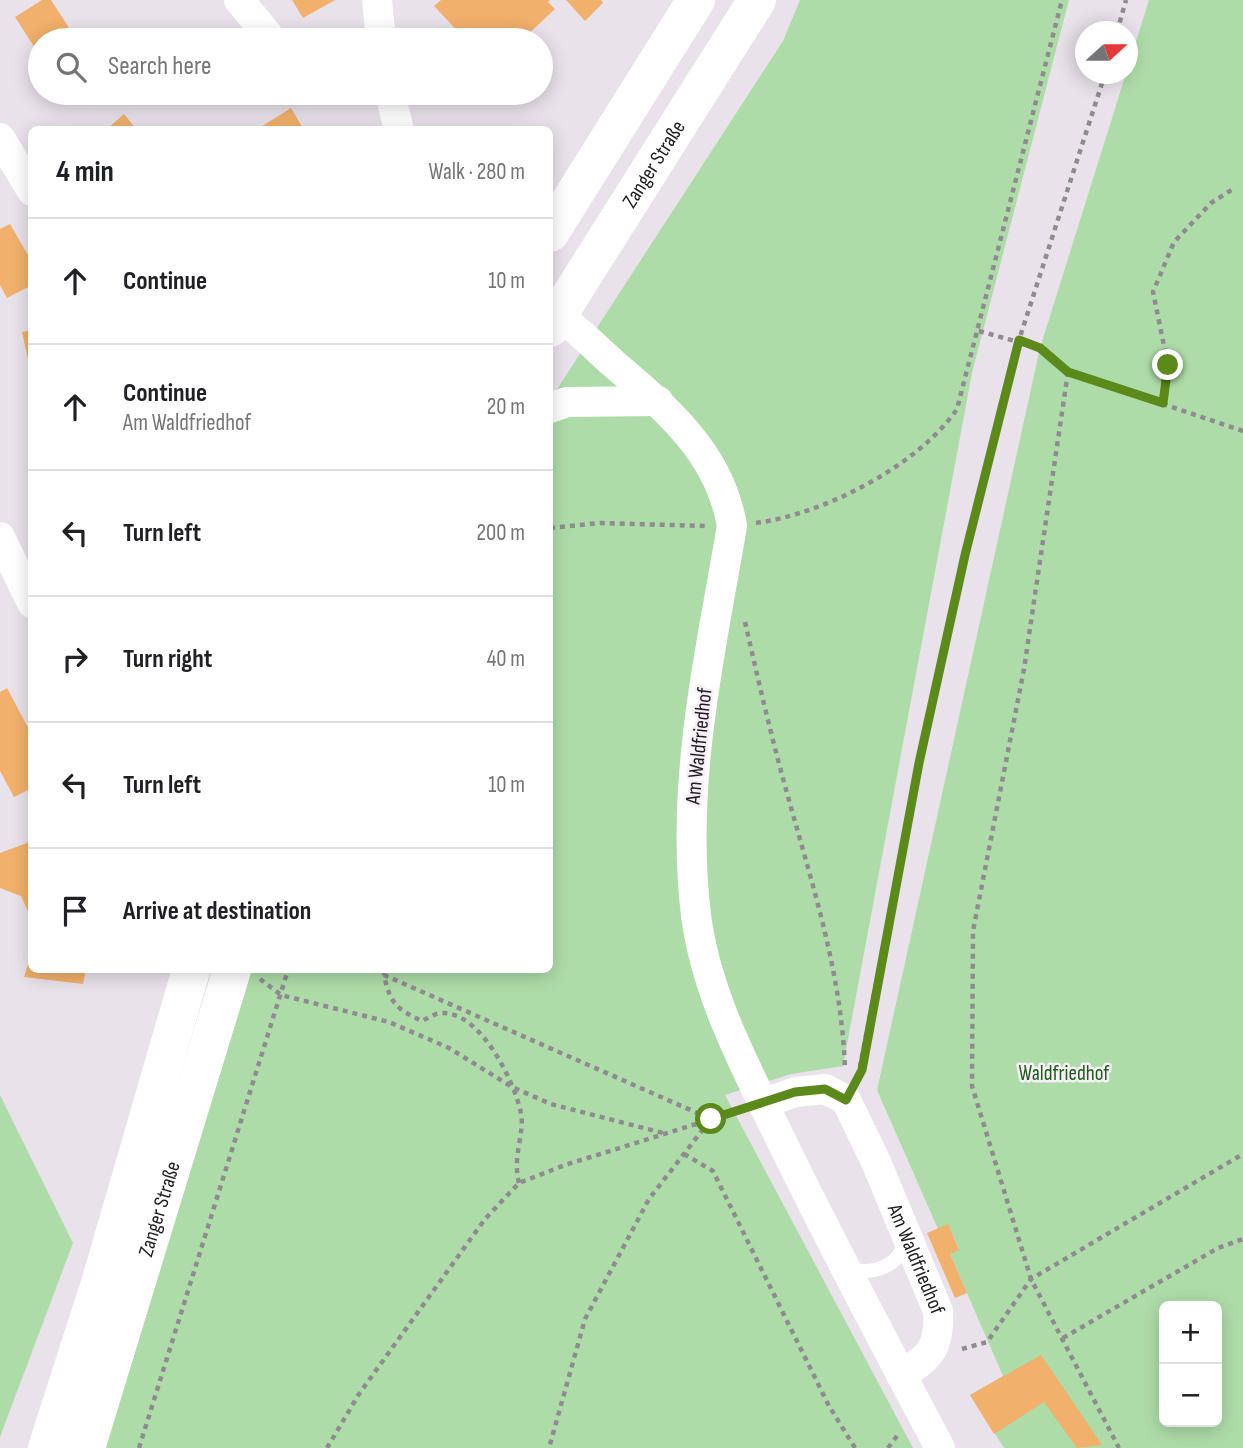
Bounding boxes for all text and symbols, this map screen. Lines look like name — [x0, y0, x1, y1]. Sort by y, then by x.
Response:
north arrow — [1075, 21, 1138, 84]
search box — [28, 28, 553, 105]
icon: search — [52, 48, 90, 86]
text: Search here — [108, 51, 211, 82]
street label: Zanger Straße — [617, 116, 690, 212]
text: 4 min — [56, 154, 114, 190]
text: Walk · 280 m — [429, 158, 525, 186]
icon: ahead — [56, 262, 94, 300]
text: Continue — [123, 266, 207, 297]
text: 10 m — [488, 267, 525, 295]
route end — [1152, 349, 1183, 380]
text: Continue — [123, 378, 207, 409]
icon: ahead — [56, 388, 94, 426]
text: 20 m — [487, 393, 525, 421]
text: Am Waldfriedhof — [123, 409, 251, 437]
icon: left — [56, 514, 94, 552]
text: Turn left — [123, 518, 201, 549]
text: 200 m — [477, 519, 525, 547]
icon: right — [56, 640, 94, 678]
text: Turn right — [123, 644, 212, 675]
text: 40 m — [487, 645, 525, 673]
street label: Am Waldfriedhof — [680, 686, 718, 806]
icon: left — [56, 766, 94, 804]
text: Turn left — [123, 770, 201, 801]
text: 10 m — [488, 771, 525, 799]
icon: arrive — [56, 892, 94, 930]
text: Arrive at destination — [123, 896, 311, 927]
park label: Waldfriedhof — [1019, 1061, 1110, 1086]
route start — [695, 1103, 726, 1134]
street label: Zanger Straße — [133, 1158, 185, 1260]
street label: Am Waldfriedhof — [882, 1199, 951, 1319]
map controls — [1159, 1301, 1222, 1427]
button: + — [1159, 1301, 1222, 1364]
button: − — [1159, 1364, 1222, 1427]

